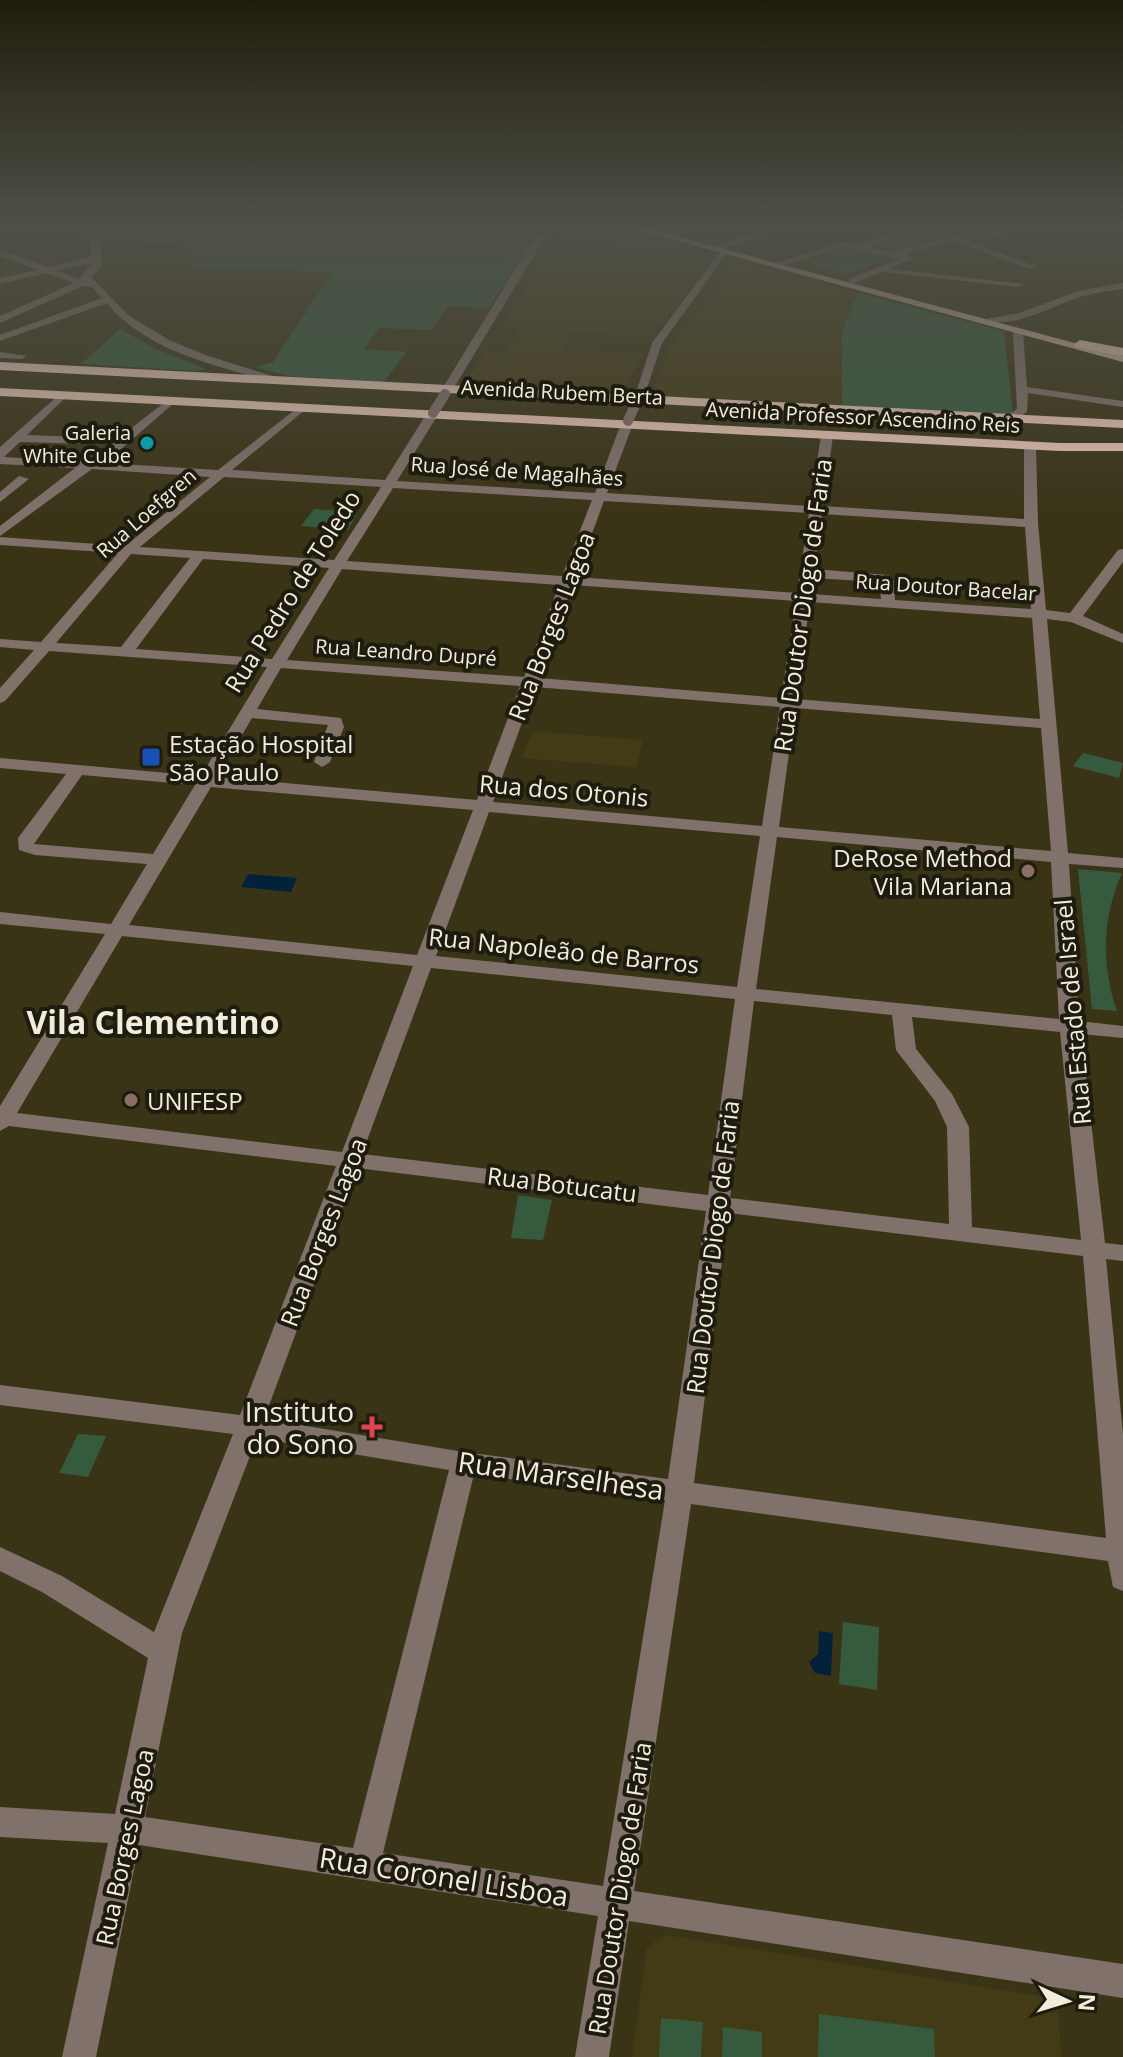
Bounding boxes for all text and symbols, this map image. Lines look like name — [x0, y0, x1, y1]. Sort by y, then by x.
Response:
street label: Avenida Rubem Berta — [460, 373, 664, 411]
street label: Avenida Professor Ascendino Reis — [705, 395, 1021, 439]
place label: Galeria White Cube — [23, 419, 131, 469]
marker: Galeria White Cube — [138, 434, 156, 452]
street label: Rua José de Magalhães — [410, 450, 624, 492]
street label: Rua Doutor Diogo de Faria — [765, 456, 839, 754]
street label: Rua Loefgren — [90, 462, 202, 564]
street label: Rua Pedro de Toledo — [216, 484, 368, 698]
street label: Rua Borges Lagoa — [500, 527, 602, 725]
street label: Rua Doutor Bacelar — [855, 567, 1037, 607]
street label: Rua Leandro Dupré — [314, 632, 498, 672]
place label: Estação Hospital São Paulo — [169, 727, 353, 788]
marker: Estação Hospital São Paulo — [140, 746, 162, 768]
street label: Rua dos Otonis — [478, 766, 650, 814]
place label: DeRose Method Vila Mariana — [833, 841, 1012, 902]
marker: DeRose Method Vila Mariana — [1019, 862, 1037, 880]
street label: Rua Estado de Israel — [1046, 898, 1098, 1126]
street label: Rua Napoleão de Barros — [427, 919, 701, 981]
district label: Vila Clementino — [27, 1000, 279, 1043]
place label: UNIFESP — [147, 1084, 243, 1117]
marker: UNIFESP — [122, 1091, 140, 1109]
street label: Rua Doutor Diogo de Faria — [678, 1098, 746, 1396]
street label: Rua Borges Lagoa — [272, 1133, 374, 1331]
street label: Rua Botucatu — [485, 1158, 639, 1210]
place label: Instituto do Sono — [245, 1392, 354, 1462]
marker: Instituto do Sono — [361, 1416, 383, 1438]
street label: Rua Marselhesa — [456, 1442, 666, 1508]
street label: Rua Doutor Diogo de Faria — [580, 1739, 658, 2037]
street label: Rua Borges Lagoa — [87, 1746, 161, 1948]
street label: Rua Coronel Lisboa — [317, 1838, 571, 1914]
north arrow — [1027, 1961, 1107, 2041]
text: N — [1072, 1992, 1104, 2012]

